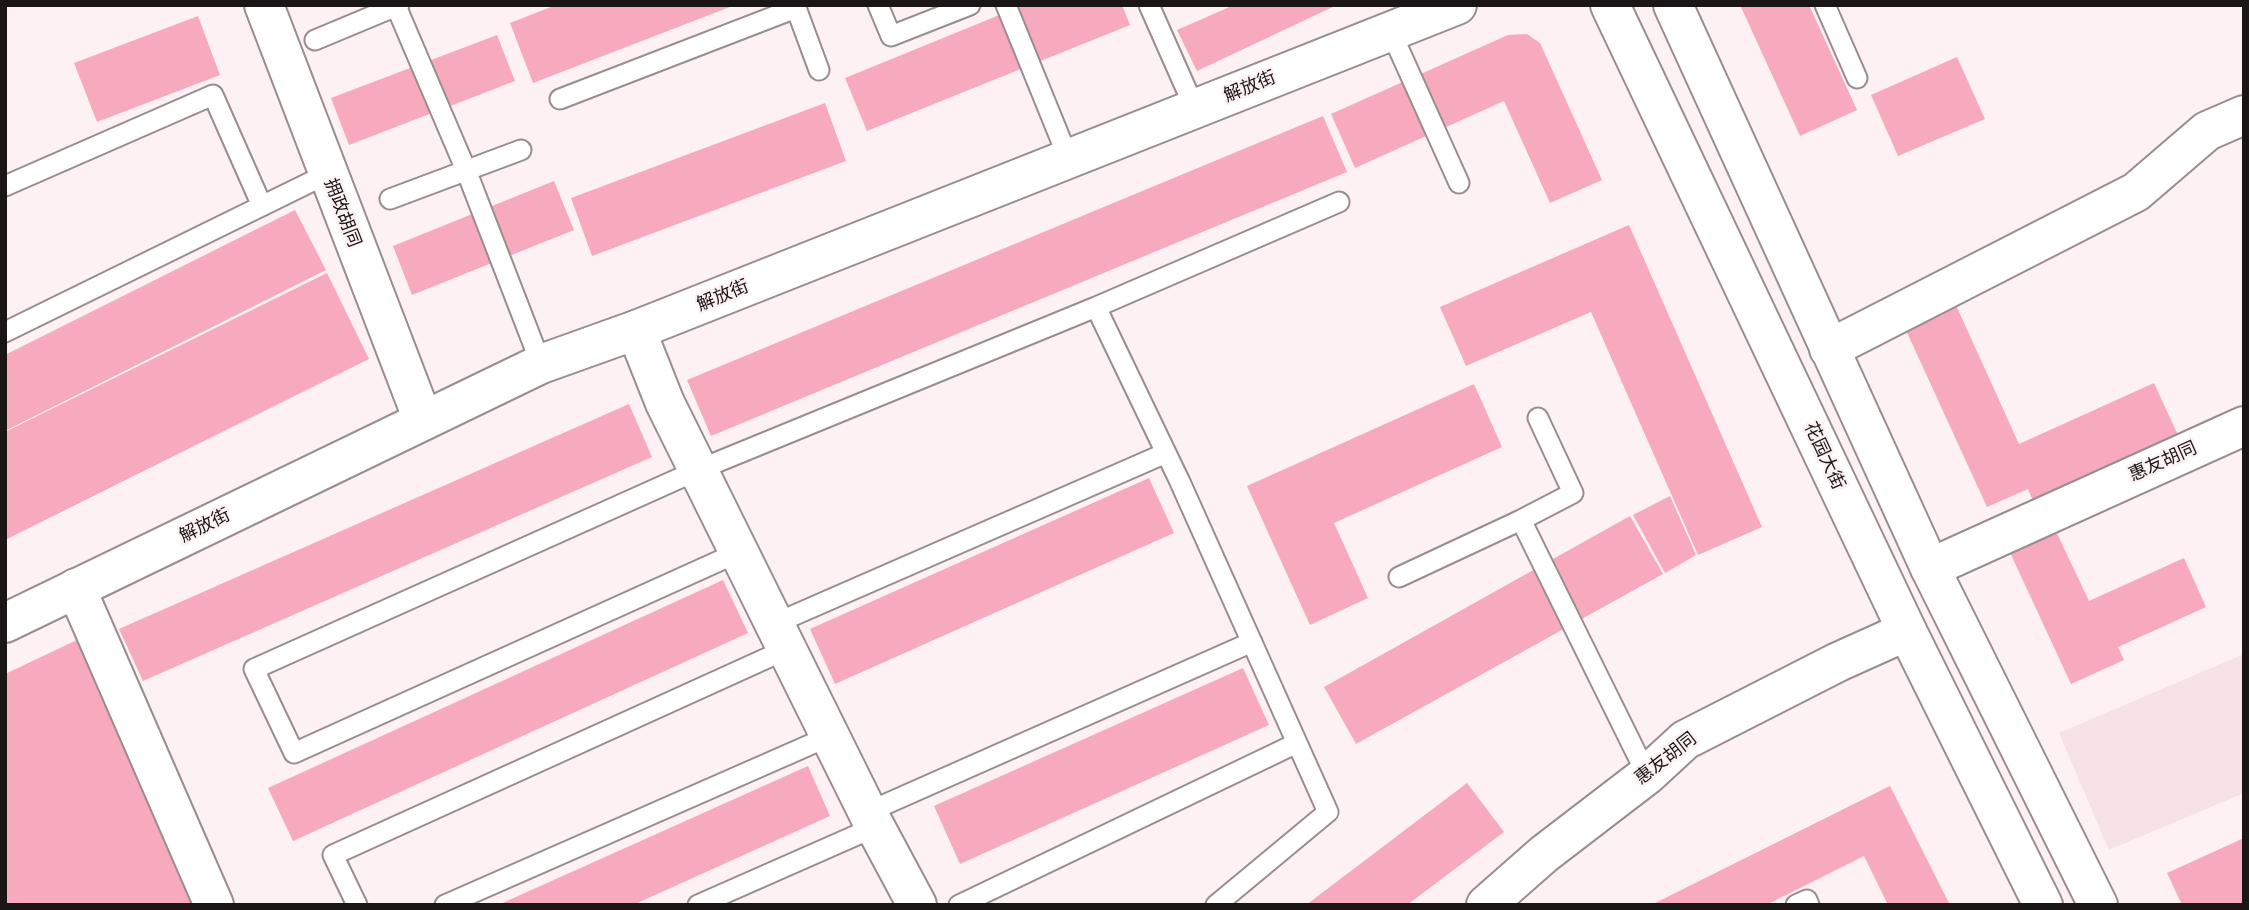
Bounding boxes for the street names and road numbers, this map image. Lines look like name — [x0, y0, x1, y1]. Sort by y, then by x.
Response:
street label: 解放街 — [1221, 67, 1279, 107]
street label: 拥政胡同 — [319, 176, 365, 250]
street label: 解放街 — [694, 276, 752, 316]
street label: 花园大街 — [1799, 419, 1849, 493]
street label: 惠友胡同 — [2126, 437, 2200, 487]
street label: 解放街 — [176, 504, 234, 548]
street label: 惠友胡同 — [1631, 728, 1701, 790]

